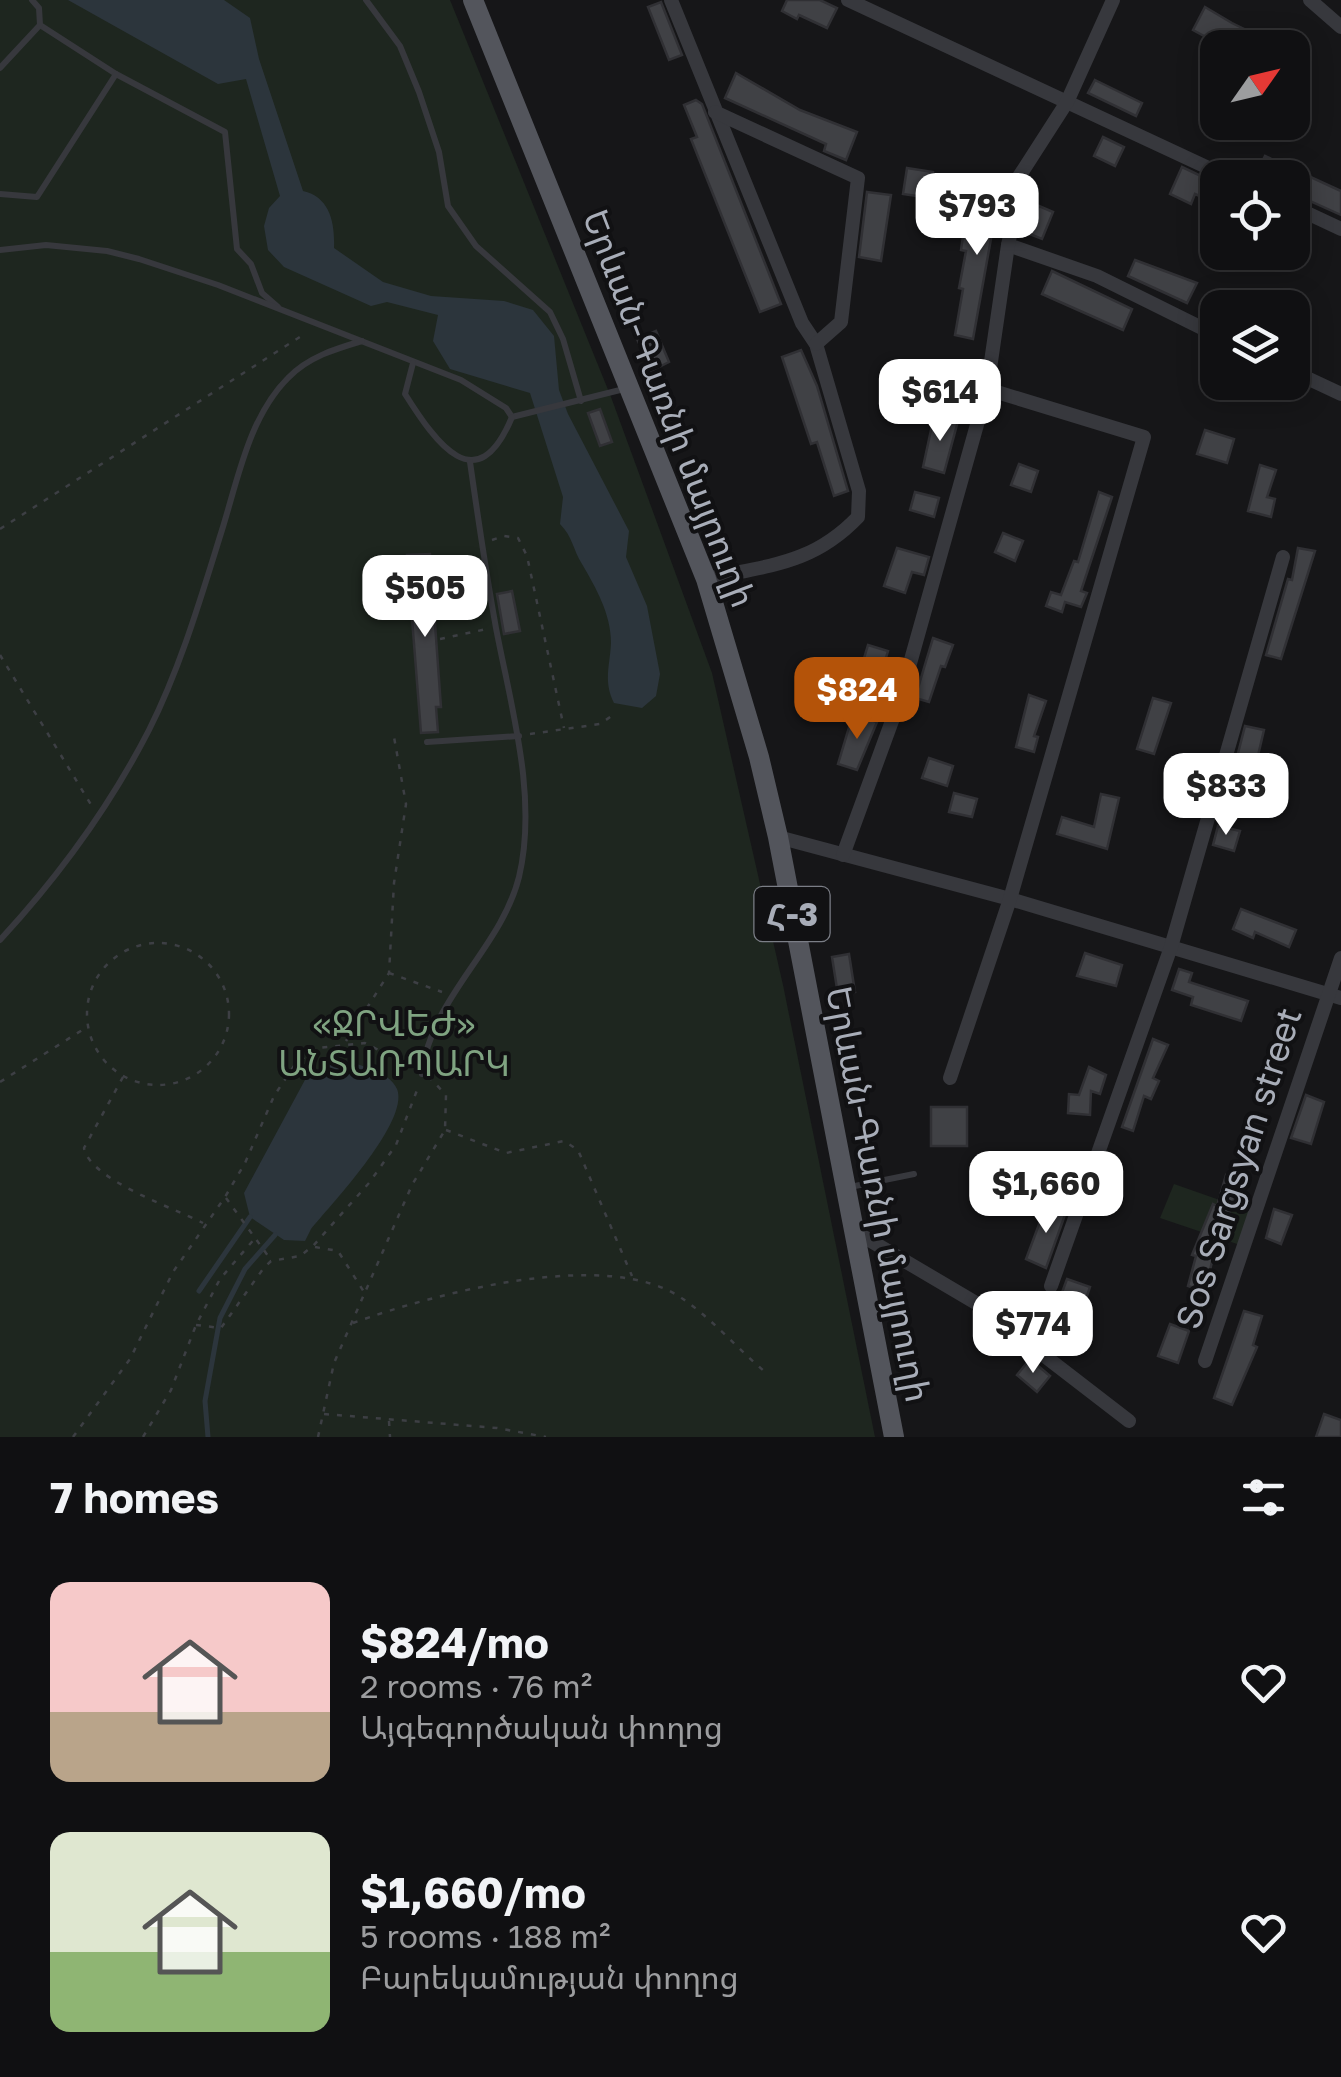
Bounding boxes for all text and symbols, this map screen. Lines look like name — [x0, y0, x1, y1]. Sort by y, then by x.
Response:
north arrow — [1200, 30, 1310, 140]
map controls — [1200, 30, 1310, 400]
button: locate — [1200, 160, 1310, 270]
pin: $793 — [918, 173, 1036, 258]
text: $793 — [938, 186, 1016, 224]
street label: Երևան-Գառնի մայրուղի — [575, 203, 765, 613]
button: layers — [1200, 290, 1310, 400]
pin: $614 — [881, 359, 999, 444]
text: $614 — [901, 372, 979, 410]
pin: $505 — [366, 555, 484, 640]
text: $505 — [384, 568, 466, 606]
pin: $824 — [798, 657, 916, 742]
text: $824 — [816, 670, 898, 708]
pin: $833 — [1167, 753, 1285, 838]
text: $833 — [1186, 766, 1266, 804]
road number: Հ-3 — [754, 887, 830, 941]
street label: Երևան-Գառնի մայրուղի — [818, 983, 940, 1405]
park label: «ՋՐՎԵԺ» ԱՆՏԱՌՊԱՐԿ — [278, 1002, 510, 1084]
street label: Sos Sargsyan street — [1166, 1002, 1310, 1334]
pin: $1,660 — [965, 1151, 1127, 1236]
text: $1,660 — [991, 1164, 1101, 1202]
pin: $774 — [974, 1291, 1092, 1376]
text: $774 — [995, 1304, 1071, 1342]
icon: filters — [1236, 1470, 1291, 1525]
text: 7 homes — [50, 1472, 219, 1522]
text: $824/mo — [360, 1617, 549, 1667]
icon: home — [130, 1622, 250, 1742]
icon: heart — [1236, 1655, 1291, 1710]
text: 2 rooms · 76 m² — [360, 1667, 592, 1705]
text: Այգեգործական փողոց — [360, 1708, 723, 1746]
text: $1,660/mo — [360, 1867, 586, 1917]
icon: home — [130, 1872, 250, 1992]
icon: heart — [1236, 1905, 1291, 1960]
text: 5 rooms · 188 m² — [360, 1917, 610, 1955]
text: Բարեկամության փողոց — [360, 1958, 739, 1996]

